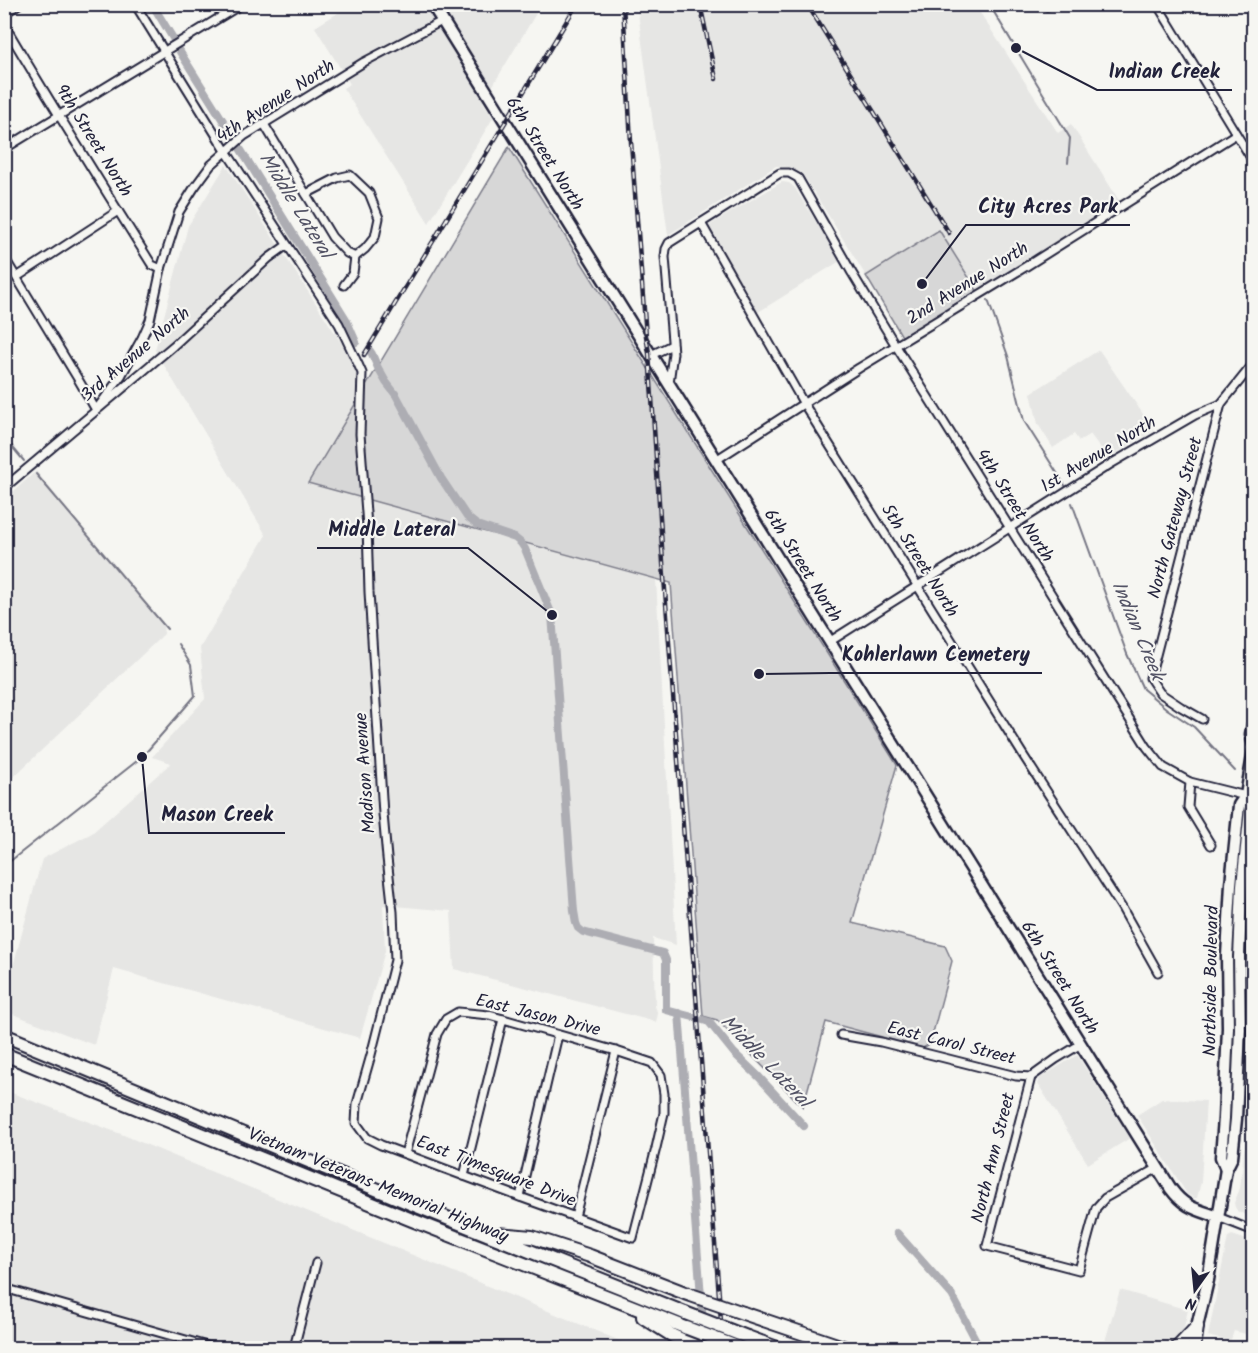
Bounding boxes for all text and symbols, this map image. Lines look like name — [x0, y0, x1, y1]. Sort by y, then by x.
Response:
callout: Indian Creek — [1097, 52, 1232, 90]
street label: 4th Avenue North — [211, 53, 341, 151]
text: Indian Creek — [1108, 57, 1221, 89]
street label: 9th Street North — [47, 79, 139, 203]
street label: 6th Street North — [497, 91, 591, 217]
water label: Middle Lateral — [250, 146, 343, 269]
callout: City Acres Park — [966, 187, 1130, 225]
text: City Acres Park — [978, 192, 1119, 224]
street label: 2nd Avenue North — [901, 235, 1035, 333]
street label: 3rd Avenue North — [75, 300, 197, 410]
street label: 1st Avenue North — [1036, 409, 1162, 501]
street label: North Gateway Street — [1140, 433, 1212, 602]
street label: 4th Street North — [967, 443, 1061, 569]
street label: 5th Street North — [872, 498, 966, 624]
street label: 6th Street North — [755, 503, 849, 629]
callout: Middle Lateral — [317, 510, 468, 548]
text: Middle Lateral — [328, 515, 456, 547]
water label: Indian Creek — [1102, 576, 1173, 688]
callout: Kohlerlawn Cemetery — [830, 635, 1042, 673]
text: Kohlerlawn Cemetery — [842, 640, 1031, 672]
street label: Madison Avenue — [347, 711, 385, 835]
callout: Mason Creek — [149, 795, 285, 833]
text: Mason Creek — [161, 800, 274, 832]
street label: Northside Boulevard — [1196, 904, 1228, 1057]
street label: 6th Street North — [1012, 915, 1106, 1041]
street label: East Jason Drive — [472, 986, 604, 1046]
water label: Middle Lateral — [712, 1008, 821, 1119]
street label: East Carol Street — [884, 1014, 1019, 1074]
street label: North Ann Street — [964, 1089, 1024, 1226]
street label: Vietnam Veterans Memorial Highway — [243, 1120, 513, 1252]
street label: East Timesquare Drive — [412, 1128, 580, 1216]
north arrow — [1165, 1260, 1225, 1320]
text: N — [1183, 1290, 1200, 1316]

